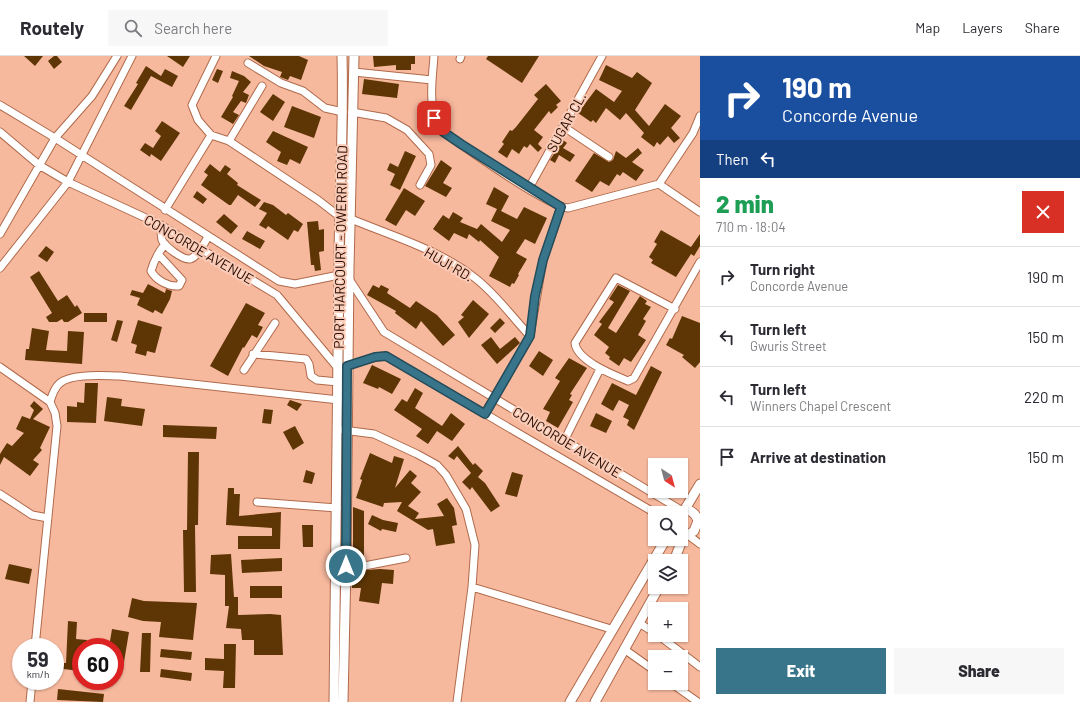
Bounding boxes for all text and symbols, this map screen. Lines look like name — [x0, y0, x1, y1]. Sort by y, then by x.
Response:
search box — [108, 10, 388, 46]
text: Routely — [20, 16, 84, 39]
icon: search — [122, 17, 144, 39]
text: Search here — [154, 19, 232, 37]
text: Map — [915, 19, 940, 36]
text: Layers — [962, 19, 1003, 36]
text: Share — [1025, 19, 1060, 36]
text: 190 m — [782, 70, 852, 104]
icon: right — [716, 72, 768, 124]
street label: SUGAR CL. — [543, 89, 589, 155]
pin — [417, 101, 451, 135]
text: Concorde Avenue — [782, 104, 918, 126]
icon: arrive — [423, 107, 445, 129]
street label: PORT HARCOURT - OWERRI ROAD — [330, 145, 350, 349]
icon: left — [757, 148, 779, 170]
text: Then — [716, 150, 749, 168]
text: 2 min — [716, 189, 774, 218]
button: close — [1022, 191, 1064, 233]
street label: CONCORDE AVENUE — [141, 211, 257, 287]
text: 710 m · 18:04 — [716, 219, 786, 235]
street label: HUJI RD. — [422, 243, 476, 285]
text: Turn right — [750, 260, 815, 278]
icon: right — [716, 266, 738, 288]
text: 190 m — [1027, 268, 1064, 286]
text: Concorde Avenue — [750, 278, 848, 294]
text: Turn left — [750, 320, 806, 338]
icon: left — [716, 326, 738, 348]
text: 150 m — [1027, 328, 1064, 346]
text: Gwuris Street — [750, 338, 827, 354]
text: Turn left — [750, 380, 806, 398]
icon: left — [716, 386, 738, 408]
text: 220 m — [1024, 388, 1064, 406]
text: Winners Chapel Crescent — [750, 398, 891, 414]
street label: CONCORDE AVENUE — [510, 403, 624, 481]
icon: arrive — [716, 446, 738, 468]
text: Arrive at destination — [750, 448, 886, 466]
text: 150 m — [1027, 448, 1064, 466]
north arrow — [648, 458, 688, 498]
map controls — [648, 458, 688, 690]
button: search — [648, 506, 688, 546]
position arrow — [325, 545, 367, 587]
button: layers — [648, 554, 688, 594]
button: + — [648, 602, 688, 642]
speed limit sign: 60 — [72, 638, 124, 690]
text: 59 — [27, 647, 49, 671]
button: Exit — [716, 648, 886, 694]
button: Share — [894, 648, 1064, 694]
button: − — [648, 650, 688, 690]
text: km/h — [27, 668, 49, 680]

